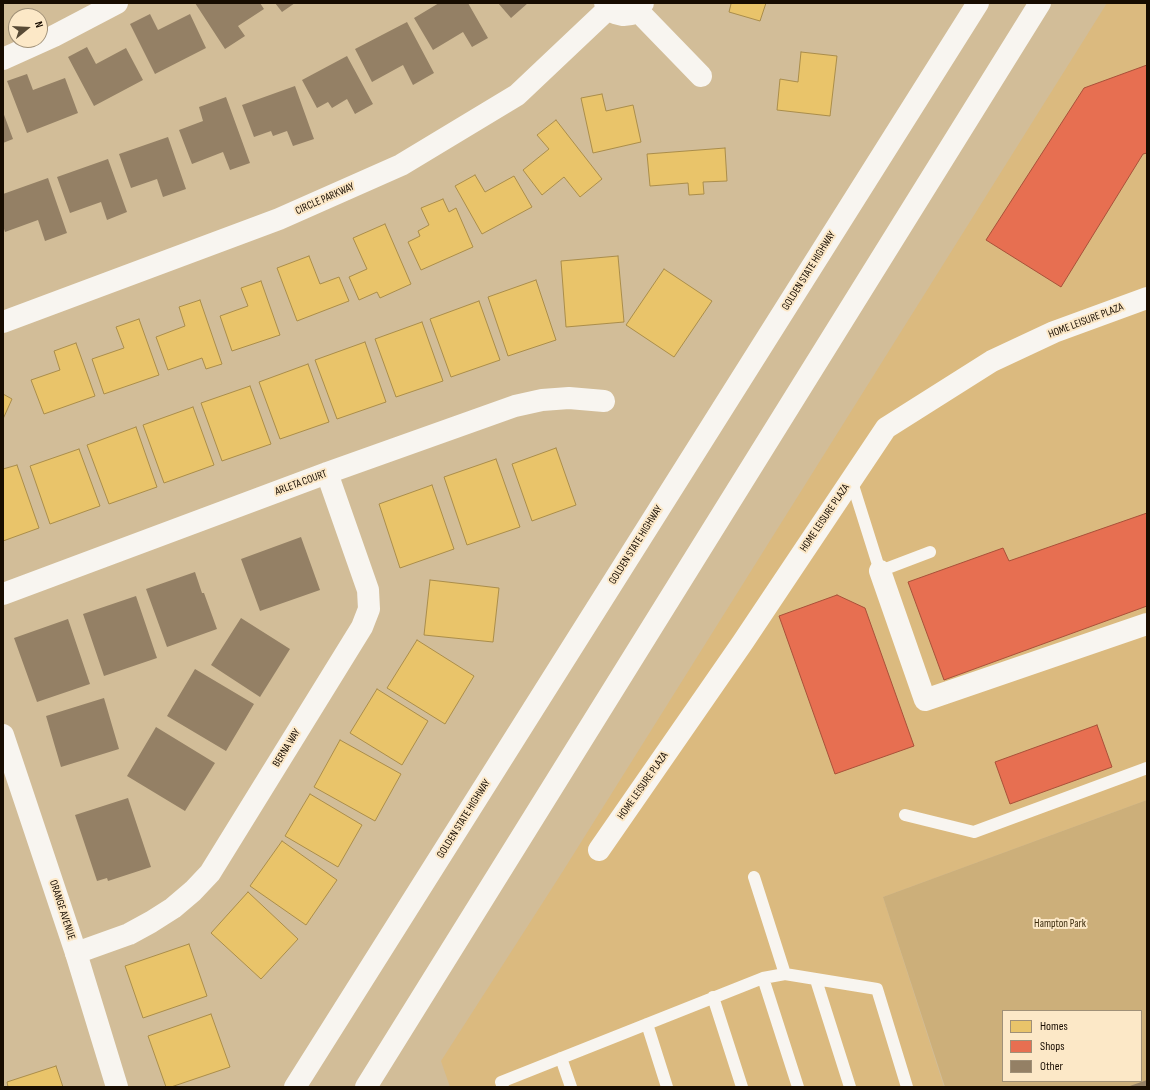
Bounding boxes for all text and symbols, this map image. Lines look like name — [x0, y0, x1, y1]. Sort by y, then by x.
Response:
north arrow — [8, 8, 48, 48]
text: N — [32, 20, 46, 29]
street label: CIRCLE PARKWAY — [293, 180, 357, 218]
street label: GOLDEN STATE HIGHWAY — [779, 229, 839, 313]
street label: HOME LEISURE PLAZA — [1047, 301, 1125, 341]
street label: ARLETA COURT — [273, 467, 329, 499]
street label: HOME LEISURE PLAZA — [797, 482, 853, 554]
street label: GOLDEN STATE HIGHWAY — [606, 503, 666, 587]
street label: BERNA WAY — [270, 727, 304, 769]
street label: HOME LEISURE PLAZA — [615, 750, 671, 822]
street label: GOLDEN STATE HIGHWAY — [434, 777, 494, 861]
street label: ORANGE AVENUE — [46, 878, 78, 942]
park label: Hampton Park — [1034, 917, 1086, 931]
legend — [1002, 1010, 1142, 1082]
text: Homes — [1040, 1019, 1068, 1034]
text: Shops — [1040, 1039, 1065, 1054]
text: Other — [1040, 1059, 1063, 1074]

